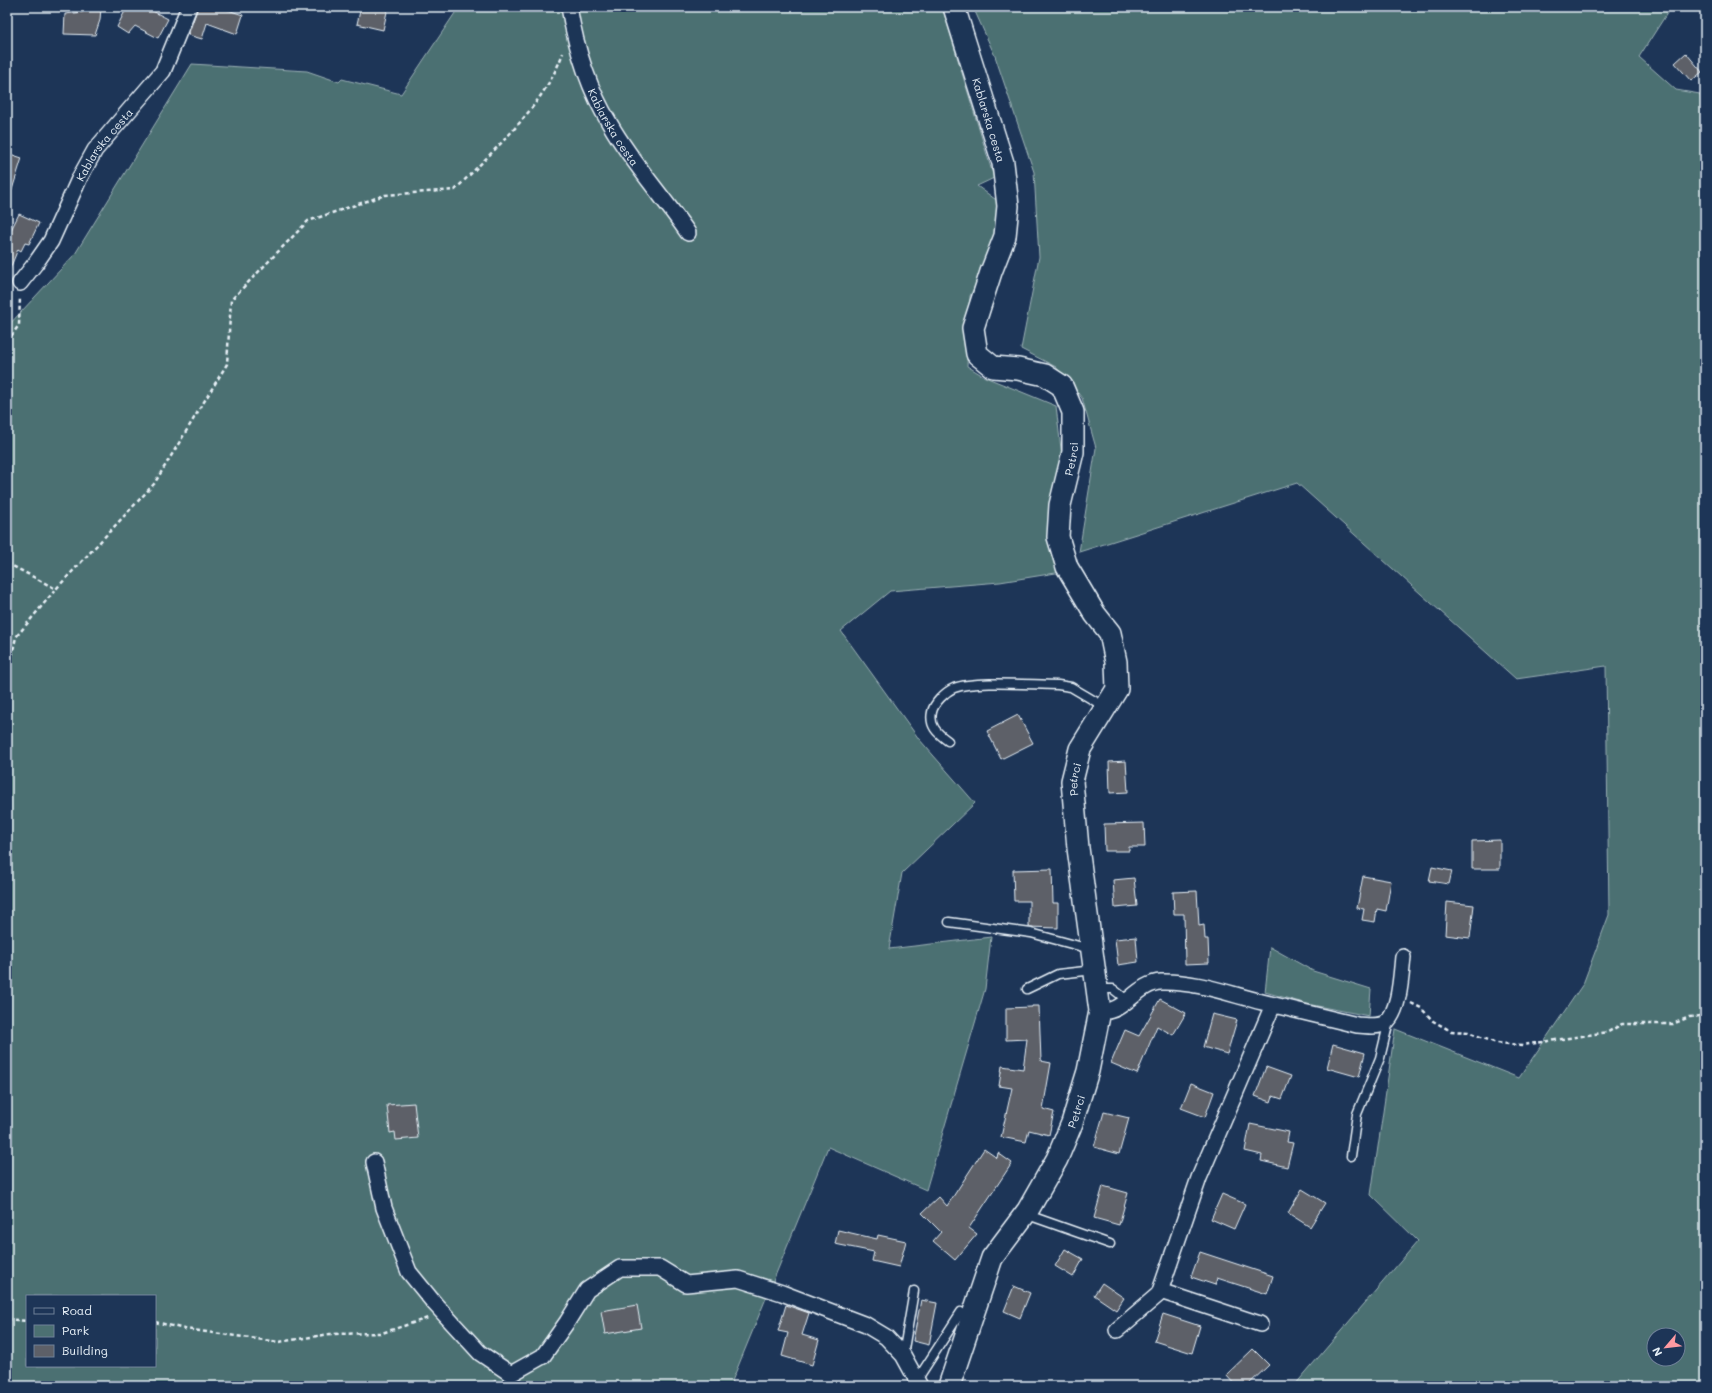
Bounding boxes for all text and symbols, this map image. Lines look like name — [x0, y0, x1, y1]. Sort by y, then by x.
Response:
street label: Kablarska cesta — [969, 76, 1009, 164]
street label: Kablarska cesta — [585, 86, 643, 169]
street label: Kablarska cesta — [72, 104, 136, 184]
street label: Petrci — [1060, 442, 1081, 477]
street label: Petrci — [1064, 761, 1084, 797]
street label: Petrci — [1063, 1093, 1088, 1130]
legend — [26, 1295, 156, 1367]
text: Road — [62, 1302, 92, 1318]
text: Park — [62, 1322, 89, 1338]
north arrow — [1646, 1327, 1686, 1367]
text: Building — [62, 1342, 108, 1358]
text: N — [1648, 1345, 1665, 1359]

